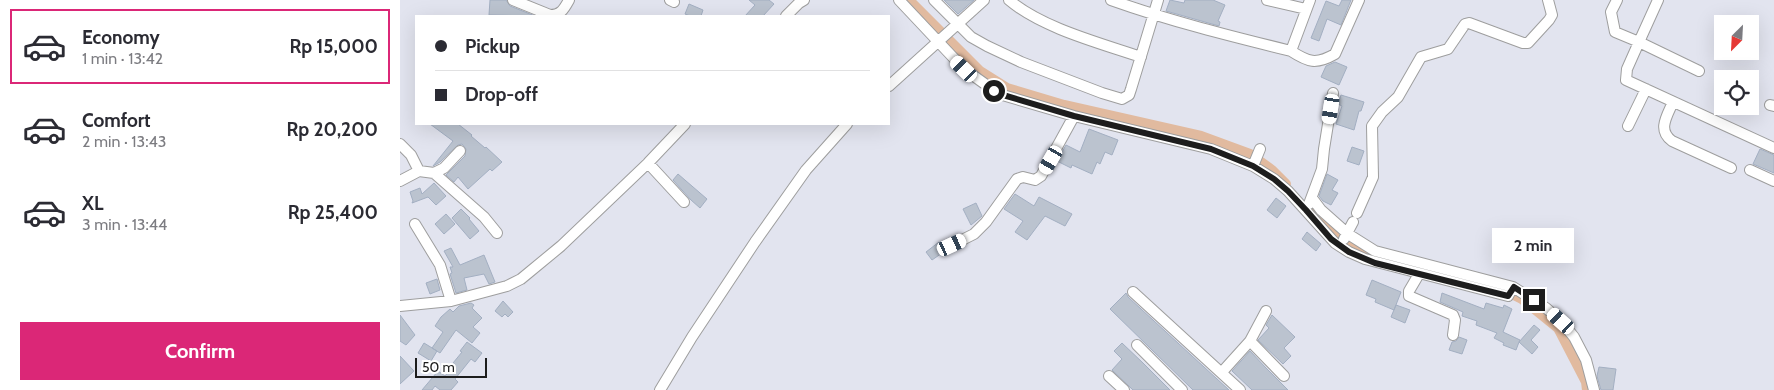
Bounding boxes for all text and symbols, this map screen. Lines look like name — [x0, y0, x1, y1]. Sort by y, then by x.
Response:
north arrow — [1714, 15, 1759, 60]
map controls — [1714, 15, 1759, 115]
icon: car — [22, 24, 67, 69]
text: Economy — [82, 26, 160, 49]
text: Rp 15,000 — [289, 35, 378, 58]
text: Pickup — [465, 35, 520, 58]
text: 1 min · 13:42 — [82, 49, 163, 68]
car — [947, 53, 980, 85]
button: locate — [1714, 70, 1759, 115]
route start — [983, 80, 1005, 102]
text: Drop-off — [465, 83, 538, 106]
car — [1321, 93, 1340, 125]
icon: car — [22, 107, 67, 152]
text: Comfort — [82, 109, 151, 132]
text: Rp 20,200 — [287, 118, 378, 141]
text: 2 min · 13:43 — [82, 132, 166, 151]
car — [1037, 143, 1064, 177]
icon: car — [22, 190, 67, 235]
text: XL — [82, 192, 103, 215]
text: Rp 25,400 — [288, 201, 378, 224]
text: 3 min · 13:44 — [82, 215, 167, 234]
callout: 2 min — [1493, 228, 1575, 262]
car — [935, 232, 968, 258]
text: 2 min — [1514, 236, 1552, 255]
route end — [1523, 289, 1545, 311]
car — [1544, 305, 1577, 337]
button: Confirm — [20, 322, 380, 380]
scale bar — [415, 355, 488, 378]
text: 50 m — [422, 358, 455, 376]

